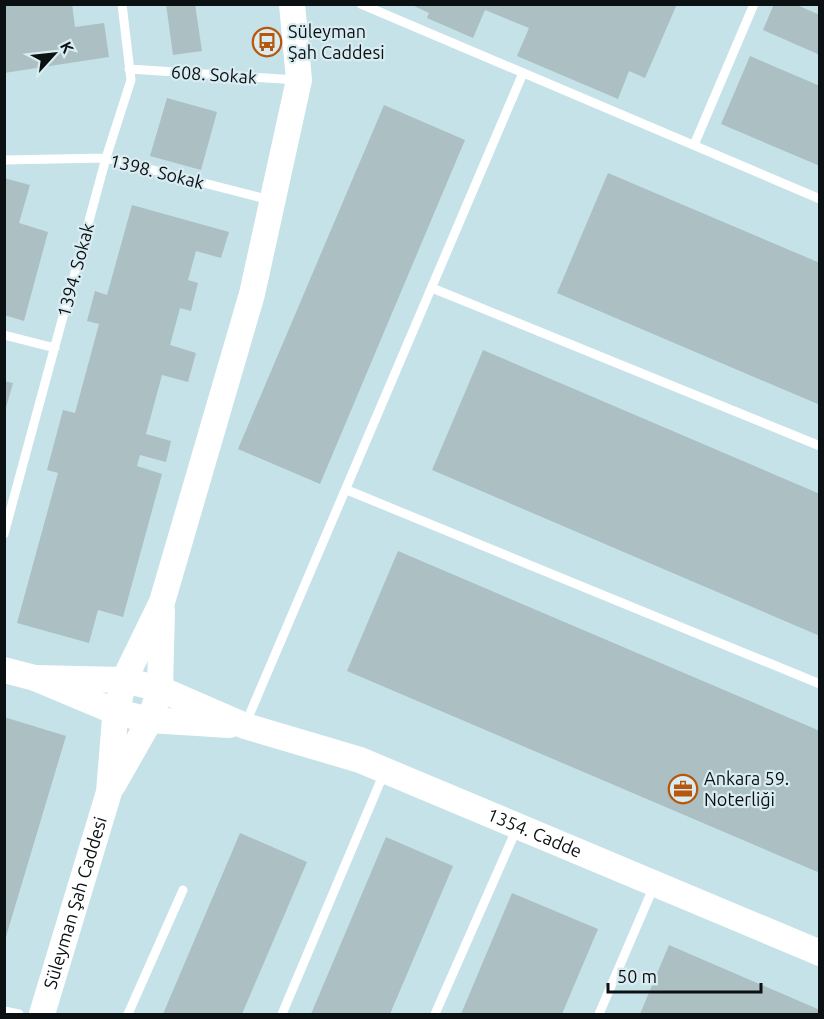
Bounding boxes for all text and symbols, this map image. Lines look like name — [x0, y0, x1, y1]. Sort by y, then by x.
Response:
place label: Süleyman Şah Caddesi — [288, 21, 385, 62]
north arrow — [24, 24, 84, 84]
bus stop icon: Süleyman Şah Caddesi — [251, 26, 283, 58]
text: K — [57, 38, 78, 56]
street label: 608. Sokak — [170, 61, 258, 87]
street label: 1398. Sokak — [108, 150, 207, 192]
street label: 1394. Sokak — [53, 221, 97, 319]
place label: Ankara 59. Noterliği — [704, 768, 789, 809]
office icon: Ankara 59. Noterliği — [667, 773, 699, 805]
street label: 1354. Cadde — [485, 804, 585, 861]
street label: Süleyman Şah Caddesi — [39, 814, 110, 991]
scale bar — [608, 956, 761, 994]
text: 50 m — [617, 966, 657, 986]

